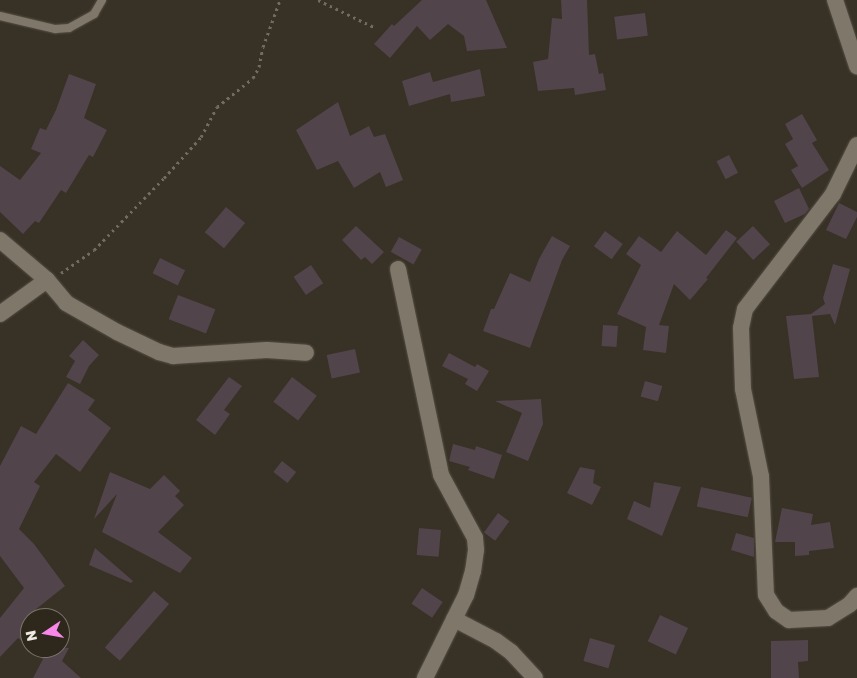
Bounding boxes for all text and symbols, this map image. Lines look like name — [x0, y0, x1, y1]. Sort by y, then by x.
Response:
north arrow — [20, 608, 70, 658]
text: N — [21, 629, 40, 643]

